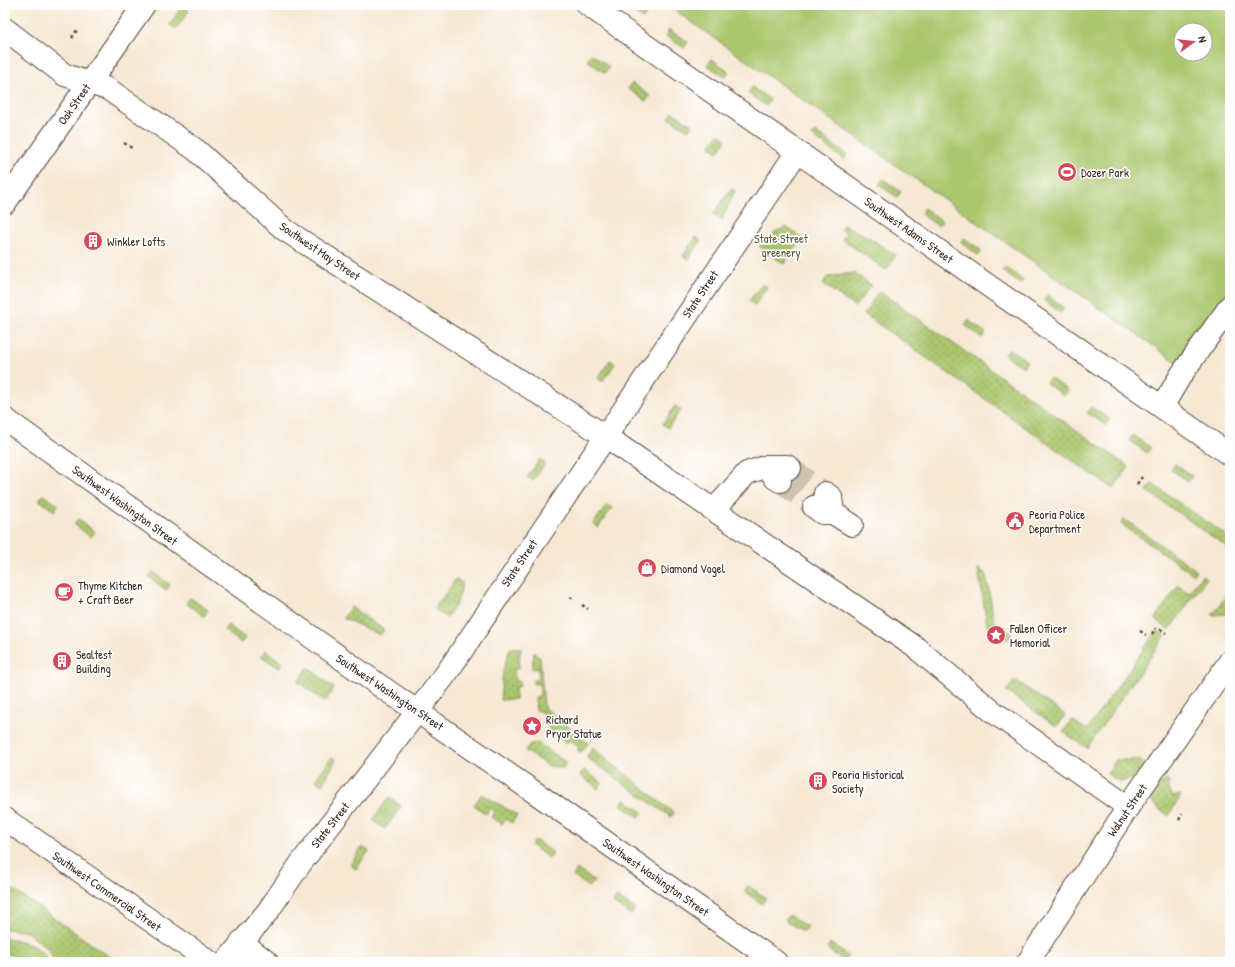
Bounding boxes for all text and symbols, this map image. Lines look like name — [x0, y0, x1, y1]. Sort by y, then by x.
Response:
north arrow — [1173, 22, 1213, 62]
text: N — [1195, 35, 1210, 44]
street label: Oak Street — [54, 79, 95, 128]
sports icon: Dozer Park — [1056, 161, 1078, 183]
place label: Dozer Park — [1081, 164, 1129, 181]
street label: Southwest Adams Street — [861, 193, 958, 268]
street label: Southwest May Street — [276, 218, 364, 285]
building icon: Winkler Lofts — [82, 230, 104, 252]
park label: State Street greenery — [754, 230, 809, 261]
place label: Winkler Lofts — [107, 233, 166, 250]
street label: State Street — [678, 266, 723, 321]
street label: Southwest Washington Street — [69, 461, 182, 550]
place label: Peoria Police Department — [1029, 506, 1085, 537]
public building icon: Peoria Police Department — [1004, 510, 1026, 532]
street label: State Street — [497, 535, 542, 590]
shop icon: Diamond Vogel — [636, 557, 658, 579]
place label: Diamond Vogel — [661, 560, 726, 577]
place label: Thyme Kitchen + Craft Beer — [78, 577, 142, 608]
cafe icon: Thyme Kitchen + Craft Beer — [53, 581, 75, 603]
place label: Fallen Officer Memorial — [1009, 620, 1067, 651]
place icon: Fallen Officer Memorial — [985, 624, 1007, 646]
place label: Sealtest Building — [76, 646, 113, 677]
building icon: Sealtest Building — [51, 650, 73, 672]
street label: Southwest Washington Street — [333, 650, 448, 735]
place label: Richard Pryor Statue — [546, 711, 602, 742]
place icon: Richard Pryor Statue — [521, 715, 543, 737]
place label: Peoria Historical Society — [832, 766, 905, 797]
building icon: Peoria Historical Society — [807, 770, 829, 792]
street label: Walnut Street — [1103, 780, 1151, 840]
street label: State Street — [307, 798, 354, 851]
street label: Southwest Washington Street — [599, 834, 713, 921]
street label: Southwest Commercial Street — [49, 847, 166, 936]

